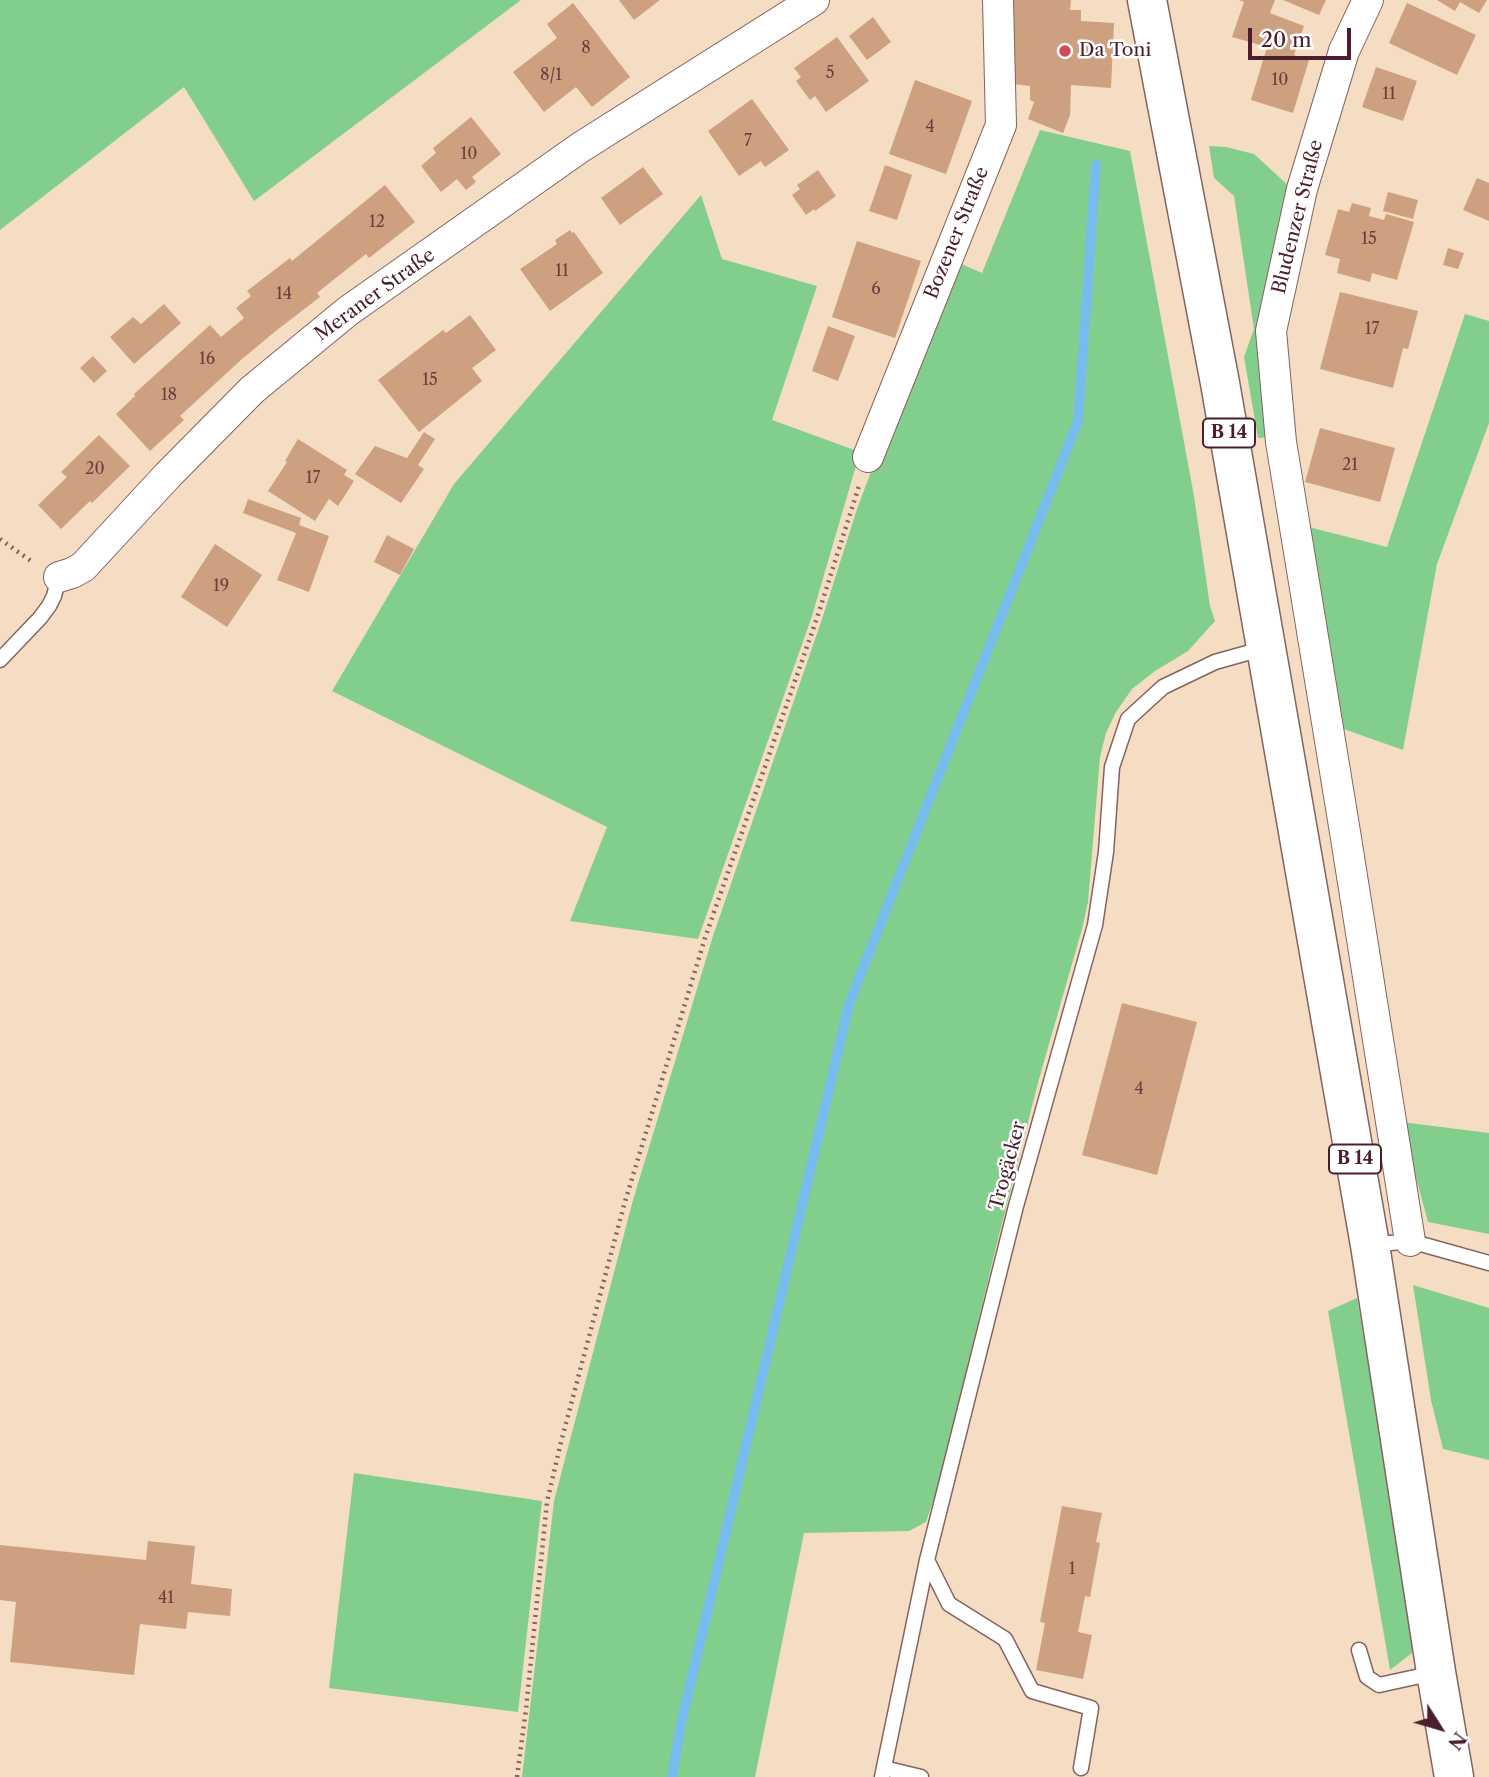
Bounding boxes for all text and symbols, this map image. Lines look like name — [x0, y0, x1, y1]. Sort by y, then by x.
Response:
scale bar — [1251, 14, 1354, 58]
text: 20 m — [1261, 27, 1312, 52]
house number: 8 — [581, 38, 591, 58]
place label: Da Toni — [1079, 40, 1151, 62]
marker: Da Toni — [1057, 43, 1073, 59]
house number: 5 — [826, 63, 834, 83]
house number: 8/1 — [540, 65, 562, 85]
house number: 10 — [1272, 70, 1288, 90]
house number: 11 — [1382, 84, 1396, 104]
house number: 4 — [925, 117, 935, 137]
house number: 7 — [744, 131, 752, 151]
street label: Bludenzer Straße — [1268, 138, 1328, 296]
house number: 10 — [461, 144, 477, 164]
street label: Bozener Straße — [920, 163, 994, 303]
house number: 12 — [369, 212, 385, 232]
house number: 15 — [1361, 229, 1377, 249]
street label: Meraner Straße — [311, 244, 439, 346]
house number: 11 — [555, 261, 569, 281]
house number: 6 — [871, 279, 881, 299]
house number: 14 — [276, 284, 292, 304]
house number: 17 — [1365, 319, 1379, 339]
house number: 16 — [199, 349, 215, 369]
house number: 15 — [422, 370, 438, 390]
house number: 18 — [161, 385, 177, 405]
road number: B 14 — [1203, 418, 1255, 447]
house number: 21 — [1342, 455, 1358, 475]
house number: 20 — [85, 459, 105, 479]
house number: 17 — [306, 468, 320, 488]
house number: 19 — [213, 576, 229, 596]
house number: 4 — [1134, 1079, 1144, 1099]
street label: Trogäcker — [985, 1119, 1031, 1213]
road number: B 14 — [1329, 1144, 1381, 1174]
house number: 1 — [1069, 1559, 1075, 1579]
house number: 41 — [158, 1588, 174, 1608]
north arrow — [1405, 1693, 1475, 1763]
text: N — [1443, 1727, 1471, 1754]

